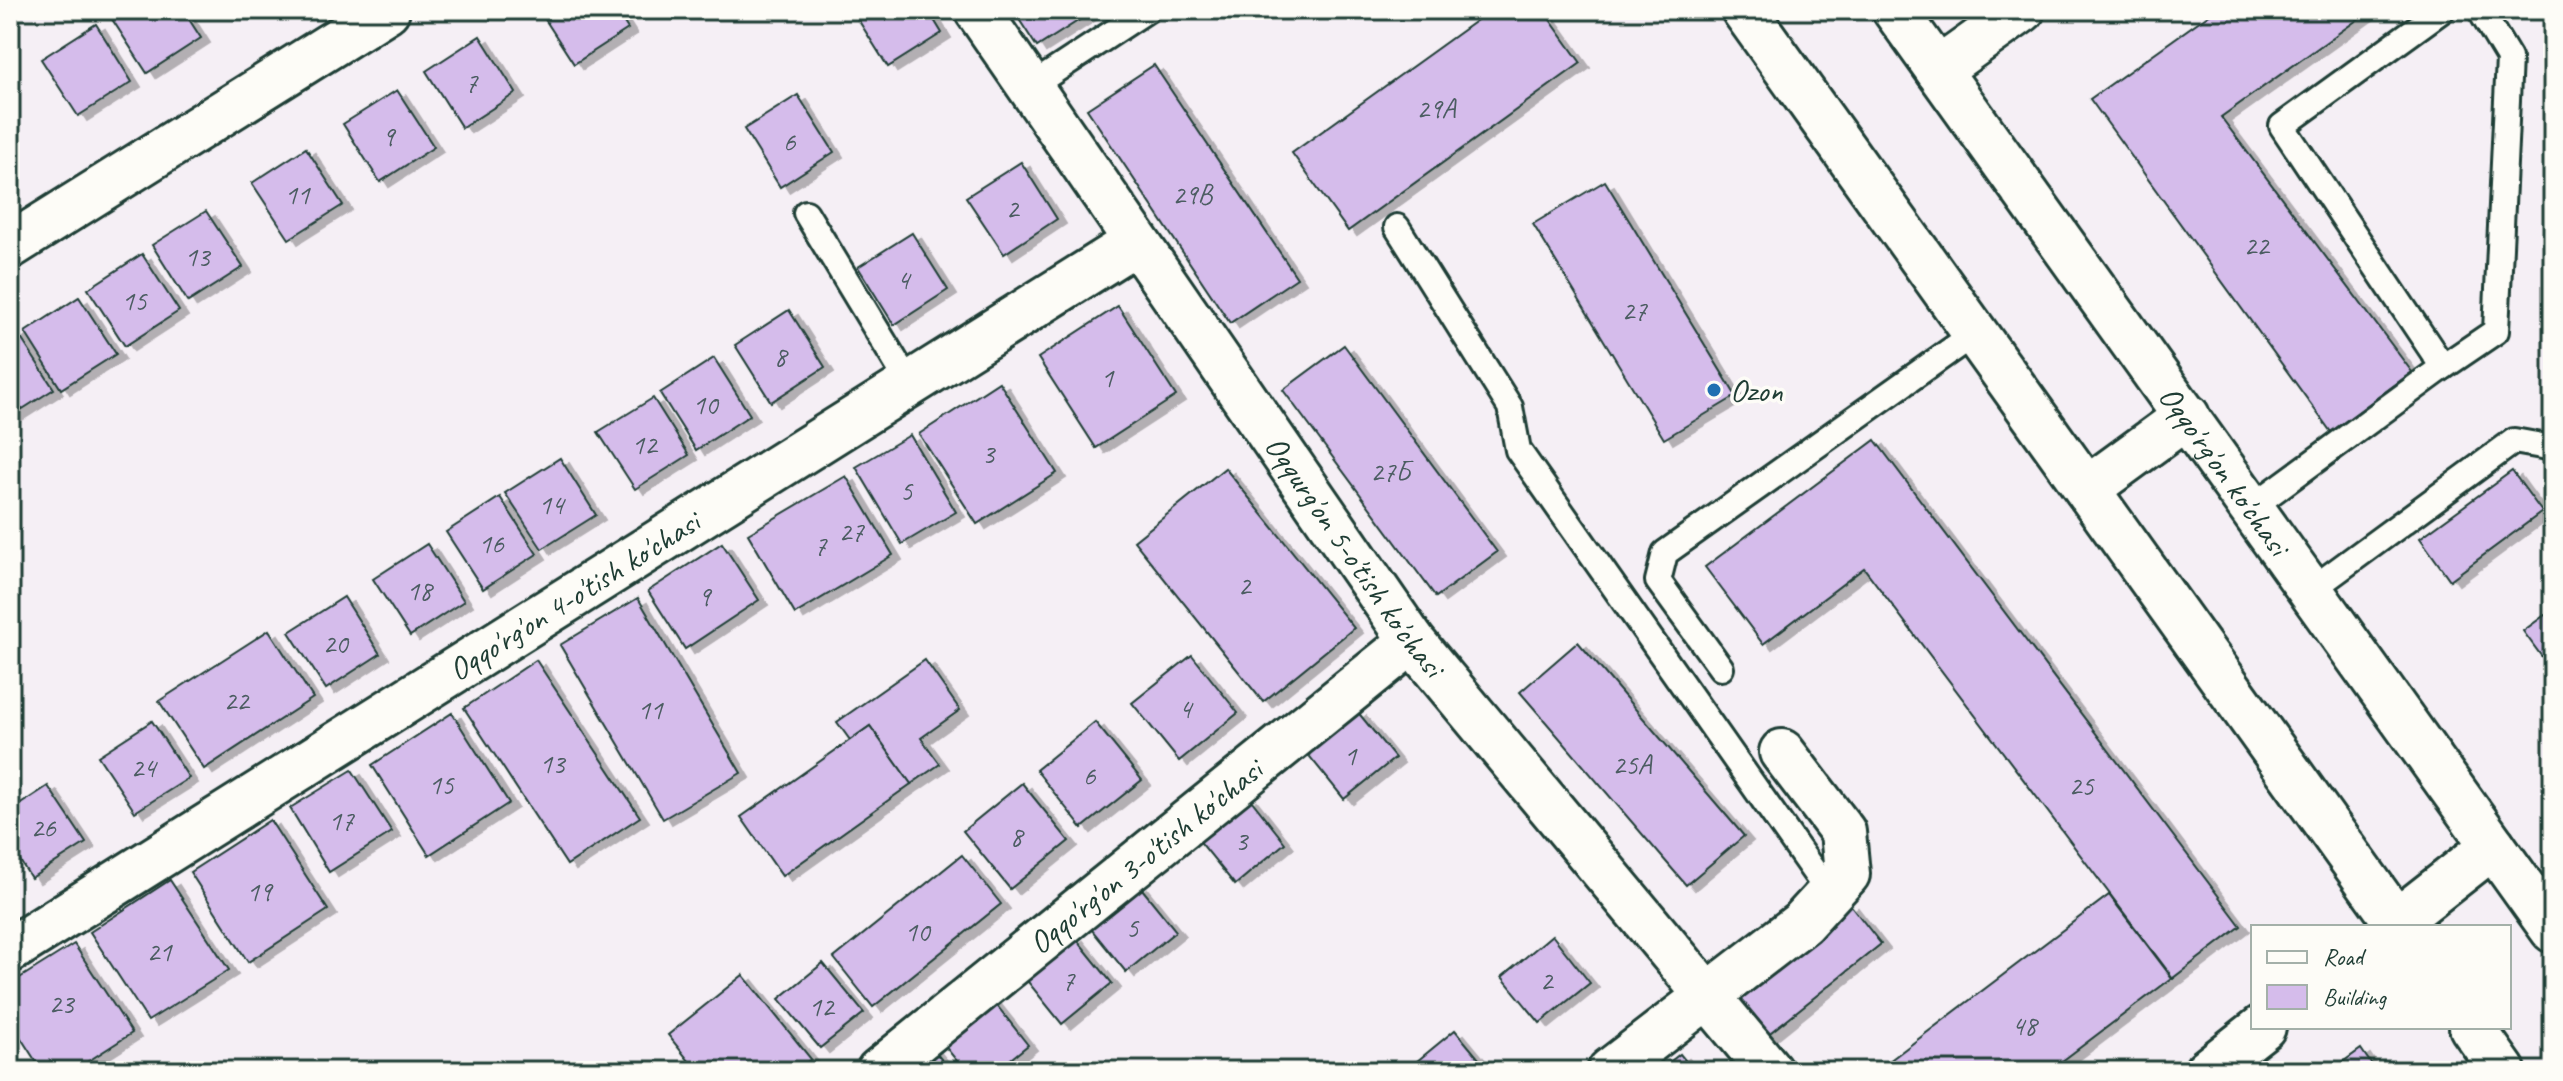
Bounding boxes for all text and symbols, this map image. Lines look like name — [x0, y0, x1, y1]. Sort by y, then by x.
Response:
house number: 7 — [465, 65, 479, 100]
house number: 29А — [1416, 91, 1458, 126]
house number: 9 — [382, 119, 397, 154]
house number: 6 — [783, 124, 797, 159]
house number: 11 — [284, 177, 311, 212]
house number: 29В — [1172, 177, 1214, 212]
house number: 2 — [1006, 191, 1021, 226]
house number: 22 — [2243, 228, 2271, 263]
house number: 13 — [184, 239, 212, 274]
house number: 4 — [897, 262, 912, 297]
house number: 15 — [121, 283, 148, 318]
house number: 27 — [1621, 293, 1648, 328]
house number: 8 — [774, 339, 789, 374]
house number: 1 — [1101, 360, 1115, 395]
place label: Ozon — [1730, 370, 1783, 411]
street label: Oqqo'rg'on ko'chasi — [2149, 378, 2301, 567]
marker: Ozon — [1705, 381, 1723, 399]
house number: 10 — [692, 387, 720, 422]
house number: 12 — [631, 427, 659, 462]
street label: Oqqurg'on 5-o'tish ko'chasi — [1256, 428, 1456, 689]
house number: 3 — [982, 436, 997, 471]
house number: 27Б — [1370, 454, 1414, 489]
house number: 5 — [900, 473, 914, 508]
house number: 14 — [538, 487, 566, 522]
street label: Oqqo'rg'on 4-o'tish ko'chasi — [441, 500, 711, 690]
house number: 27 — [838, 514, 865, 549]
house number: 16 — [478, 526, 505, 561]
house number: 7 — [814, 528, 828, 563]
house number: 2 — [1238, 568, 1253, 603]
house number: 18 — [406, 573, 434, 608]
house number: 9 — [698, 579, 713, 614]
house number: 20 — [322, 626, 350, 661]
house number: 22 — [223, 683, 251, 718]
house number: 4 — [1179, 691, 1194, 726]
house number: 11 — [637, 692, 664, 727]
house number: 1 — [1344, 738, 1358, 773]
house number: 13 — [539, 746, 567, 781]
street label: Oqqo'rg'on 3-o'tish ko'chasi — [1020, 747, 1274, 963]
house number: 25А — [1612, 747, 1654, 782]
house number: 24 — [130, 750, 158, 785]
house number: 6 — [1083, 758, 1097, 793]
house number: 15 — [428, 767, 455, 802]
house number: 25 — [2068, 768, 2095, 803]
house number: 17 — [328, 803, 355, 838]
house number: 26 — [30, 810, 57, 845]
house number: 8 — [1010, 819, 1025, 854]
house number: 3 — [1235, 823, 1250, 858]
house number: 19 — [246, 874, 274, 909]
house number: 5 — [1126, 910, 1140, 945]
house number: 10 — [904, 914, 932, 949]
legend — [2251, 925, 2511, 1029]
house number: 21 — [146, 934, 173, 969]
text: Road — [2323, 942, 2367, 972]
house number: 7 — [1062, 963, 1076, 998]
house number: 2 — [1540, 963, 1555, 998]
text: Building — [2323, 982, 2388, 1012]
house number: 23 — [48, 986, 76, 1021]
house number: 12 — [808, 989, 836, 1024]
house number: 48 — [2011, 1008, 2039, 1043]

